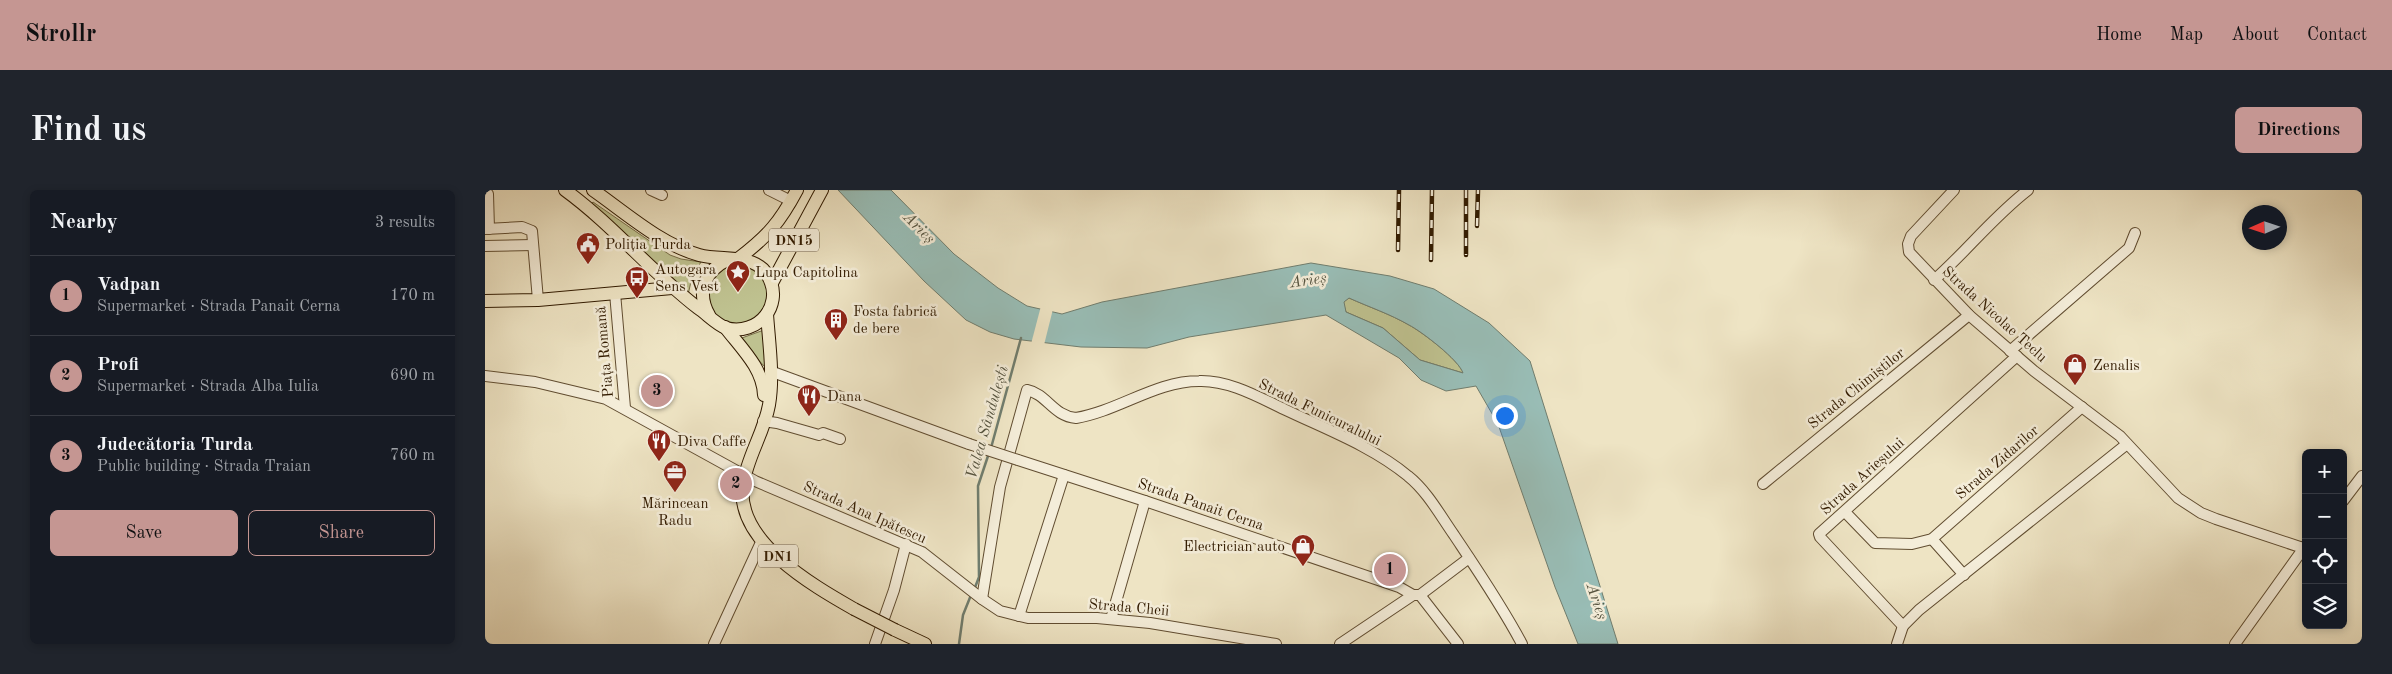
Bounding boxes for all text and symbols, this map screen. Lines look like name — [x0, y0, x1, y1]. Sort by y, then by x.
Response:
text: Strollr — [25, 23, 96, 47]
text: Home — [2096, 26, 2142, 44]
text: Map — [2170, 26, 2203, 44]
text: About — [2231, 26, 2279, 44]
text: Contact — [2307, 26, 2367, 44]
button: Directions — [2235, 107, 2362, 153]
text: Find us — [30, 113, 146, 148]
north arrow — [2242, 205, 2287, 250]
water label: Arieș — [899, 209, 938, 247]
text: Nearby — [50, 212, 118, 233]
text: 3 results — [375, 215, 435, 231]
road number: DN15 — [769, 228, 819, 252]
public building icon: Poliția Turda — [575, 231, 601, 265]
place label: Poliția Turda — [605, 238, 692, 253]
place icon: Lupa Capitolina — [725, 259, 751, 293]
place label: Autogara Sens Vest — [655, 263, 719, 295]
street label: Strada Nicolae Teclu — [1939, 264, 2049, 366]
bus stop icon: Autogara Sens Vest — [624, 265, 650, 299]
place label: Lupa Capitolina — [755, 266, 859, 281]
water label: Arieș — [1288, 270, 1328, 292]
text: Vadpan — [97, 276, 160, 295]
text: 1 — [61, 288, 71, 304]
text: 170 m — [390, 288, 435, 304]
text: Supermarket · Strada Panait Cerna — [97, 299, 341, 315]
street label: Piața Romană — [594, 305, 617, 398]
place label: Fosta fabrică de bere — [853, 305, 938, 337]
building icon: Fosta fabrică de bere — [823, 307, 849, 341]
street label: Strada Chimiștilor — [1806, 346, 1908, 433]
shop icon: Zenalis — [2062, 352, 2088, 386]
text: Profi — [97, 356, 139, 375]
place label: Zenalis — [2093, 359, 2140, 374]
water label: Valea Sândulești — [964, 363, 1012, 481]
text: 2 — [61, 368, 71, 384]
text: 690 m — [390, 368, 435, 384]
pin: 3 — [641, 372, 673, 410]
street label: Strada Funicuralului — [1256, 377, 1383, 449]
text: Supermarket · Strada Alba Iulia — [97, 379, 319, 395]
restaurant icon: Dana — [796, 383, 822, 417]
place label: Dana — [827, 390, 862, 405]
your location — [1492, 403, 1518, 429]
street label: Strada Zidarilor — [1954, 423, 2042, 503]
restaurant icon: Diva Caffe — [646, 428, 672, 462]
place label: Diva Caffe — [677, 435, 746, 450]
text: Judecătoria Turda — [97, 436, 253, 455]
street label: Strada Arieșului — [1818, 436, 1908, 518]
text: 3 — [61, 448, 71, 464]
text: 760 m — [390, 448, 435, 464]
map controls — [2302, 449, 2347, 629]
button: + — [2302, 449, 2347, 494]
text: Public building · Strada Traian — [97, 459, 311, 475]
office icon: Mărincean Radu — [662, 459, 688, 493]
pin: 2 — [720, 465, 752, 503]
street label: Strada Panait Cerna — [1136, 477, 1266, 534]
street label: Strada Ana Ipătescu — [801, 479, 928, 547]
button: − — [2302, 494, 2347, 539]
place label: Mărincean Radu — [641, 497, 709, 529]
button: Save — [50, 510, 238, 556]
button: Share — [248, 510, 435, 556]
shop icon: Electrician auto — [1290, 533, 1316, 567]
button: locate — [2302, 539, 2347, 584]
place label: Electrician auto — [1183, 540, 1285, 555]
road number: DN1 — [758, 544, 798, 568]
pin: 1 — [1374, 551, 1406, 589]
water label: Arieș — [1582, 581, 1610, 622]
button: layers — [2302, 584, 2347, 629]
street label: Strada Cheii — [1088, 598, 1170, 619]

